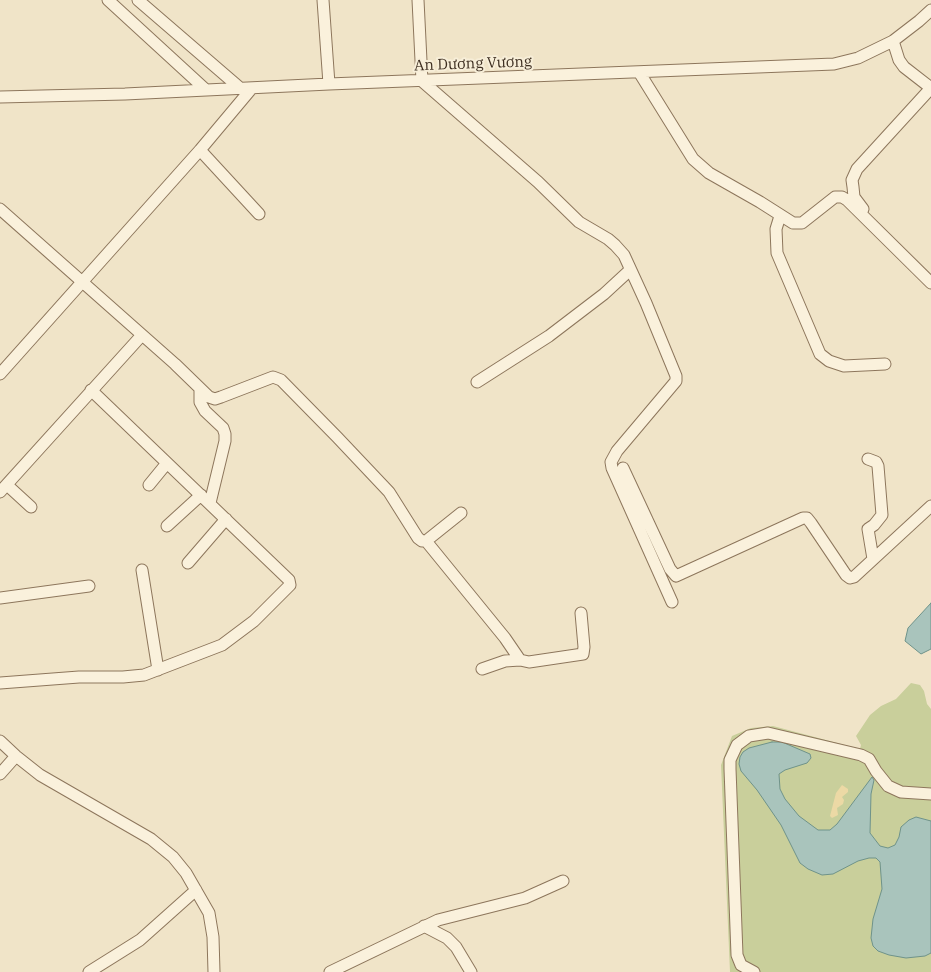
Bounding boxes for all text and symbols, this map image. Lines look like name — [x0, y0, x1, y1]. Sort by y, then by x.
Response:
street label: An Dương Vương — [414, 53, 532, 75]

